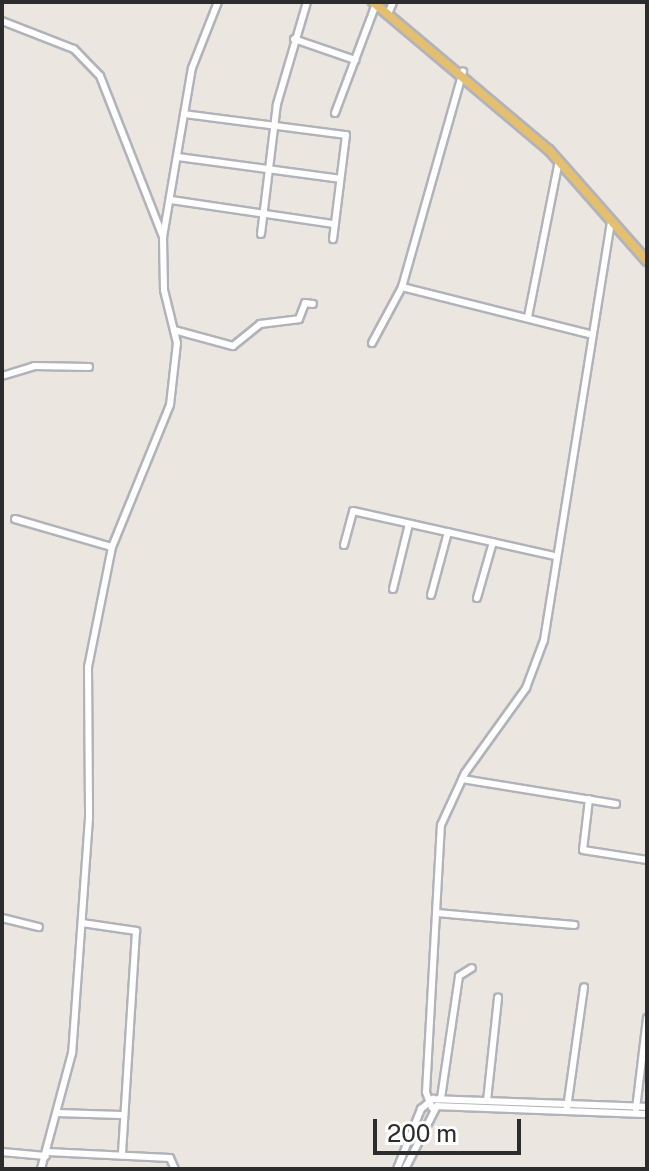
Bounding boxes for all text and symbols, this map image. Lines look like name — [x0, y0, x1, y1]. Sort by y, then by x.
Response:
scale bar — [377, 1103, 525, 1153]
text: 200 m — [387, 1119, 457, 1147]

